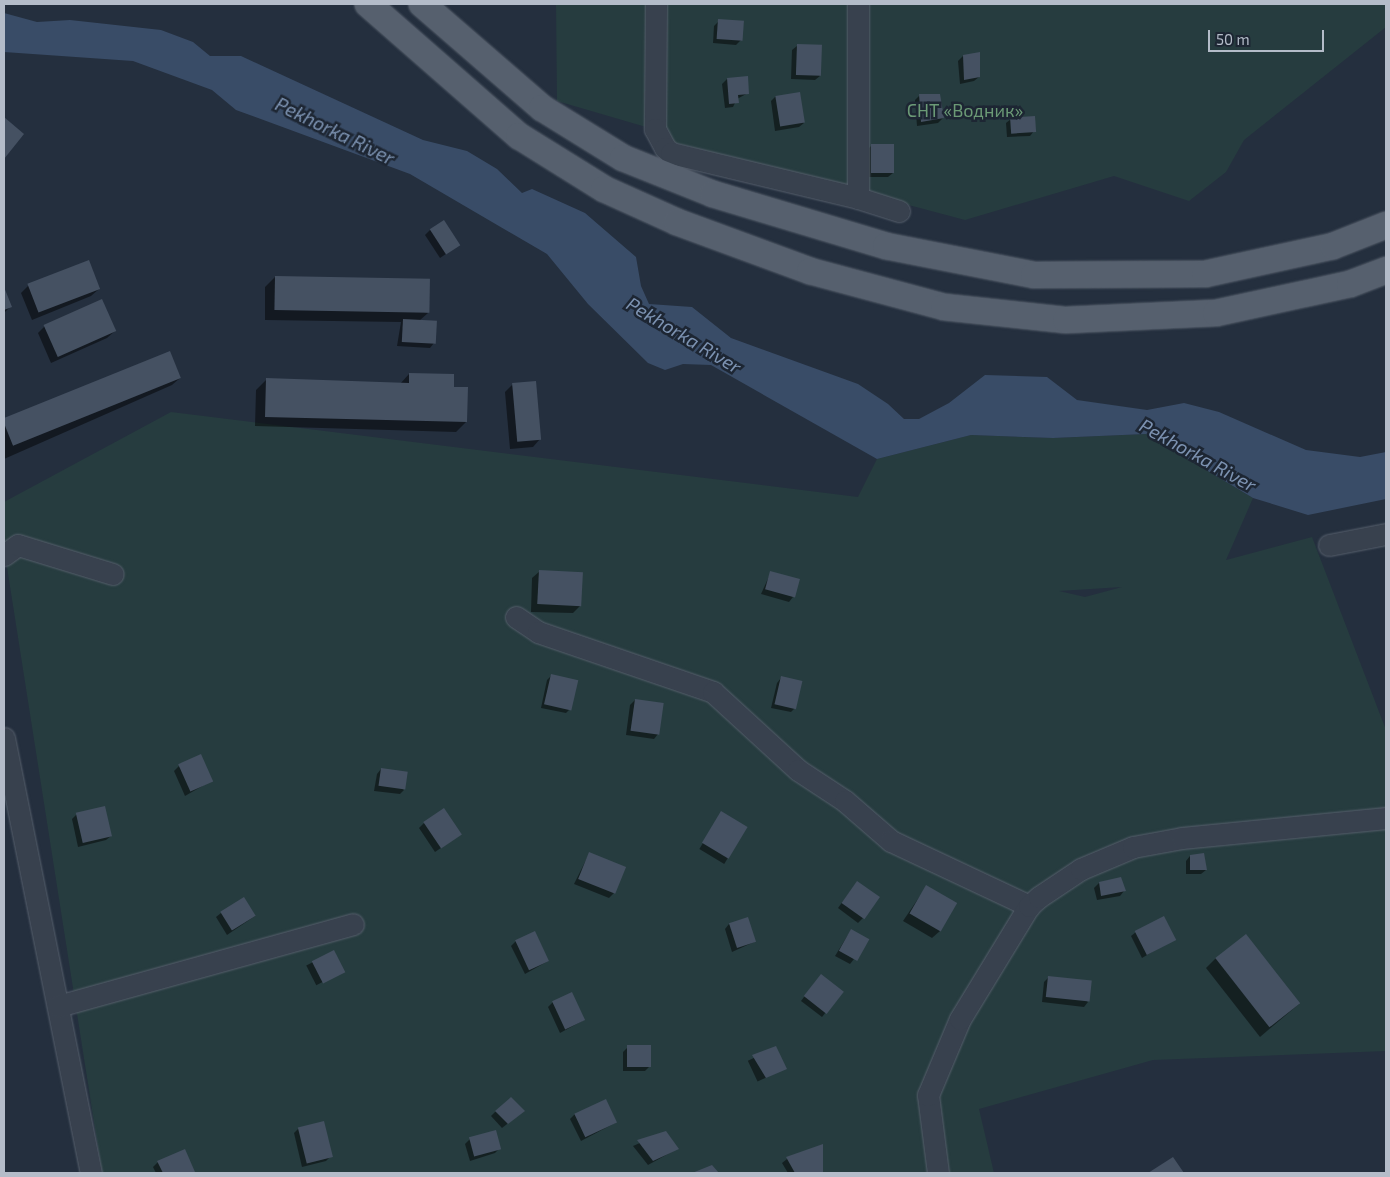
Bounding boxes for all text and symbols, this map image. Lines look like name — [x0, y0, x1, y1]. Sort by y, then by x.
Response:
scale bar — [1210, 20, 1326, 52]
text: 50 m — [1216, 30, 1250, 48]
water label: Pekhorka River — [272, 92, 398, 170]
park label: СНТ «Водник» — [907, 99, 1023, 121]
water label: Pekhorka River — [623, 292, 745, 378]
water label: Pekhorka River — [1136, 414, 1260, 496]

